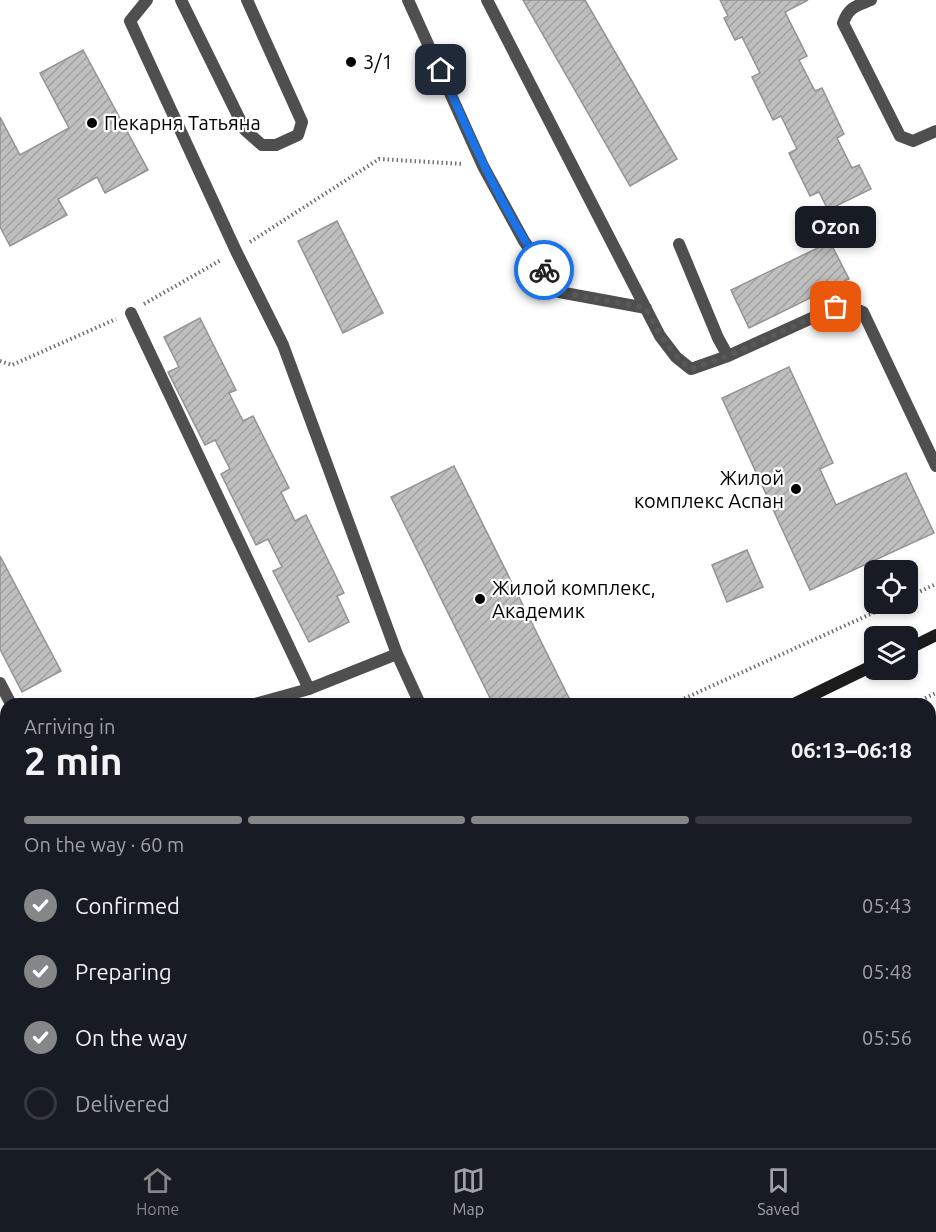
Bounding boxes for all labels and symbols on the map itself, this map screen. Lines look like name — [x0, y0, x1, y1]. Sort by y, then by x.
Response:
pin — [415, 44, 466, 95]
place label: 3/1 — [363, 50, 393, 73]
marker: 3/1 — [344, 55, 358, 69]
place label: Пекарня Татьяна — [104, 111, 261, 134]
marker: Пекарня Татьяна — [85, 116, 99, 130]
callout: Ozon — [796, 205, 876, 247]
courier — [514, 240, 574, 300]
pin — [810, 281, 861, 332]
place label: Жилой комплекс Аспан — [634, 466, 784, 512]
marker: Жилой комплекс Аспан — [789, 482, 803, 496]
place label: Жилой комплекс, Академик — [492, 576, 656, 622]
marker: Жилой комплекс, Академик — [473, 592, 487, 606]

